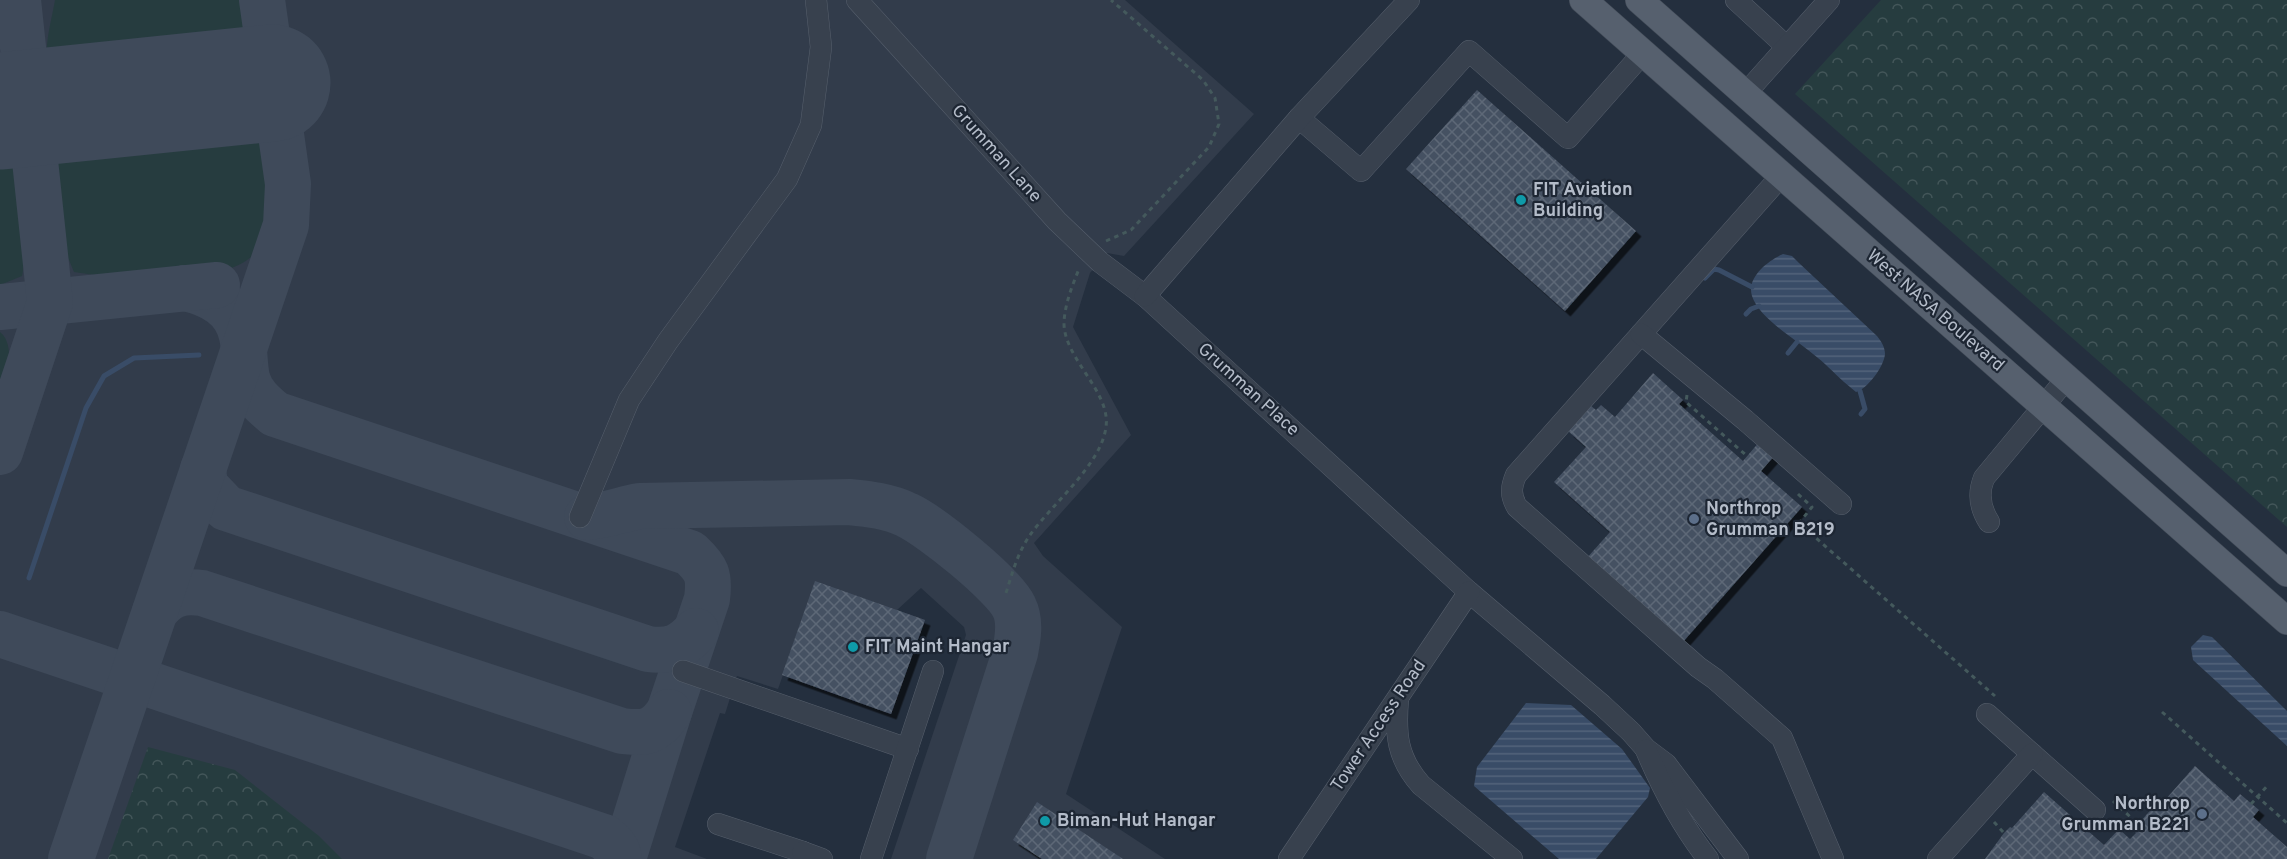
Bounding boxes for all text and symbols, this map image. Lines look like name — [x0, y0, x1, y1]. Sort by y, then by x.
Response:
street label: Grumman Lane — [946, 100, 1046, 208]
place label: FIT Aviation Building — [1533, 179, 1633, 223]
marker: FIT Aviation Building — [1514, 193, 1528, 207]
street label: West NASA Boulevard — [1861, 245, 2009, 377]
street label: Grumman Place — [1192, 338, 1304, 442]
place label: Northrop Grumman B219 — [1706, 498, 1835, 542]
marker: Northrop Grumman B219 — [1687, 512, 1701, 526]
place label: FIT Maint Hangar — [865, 636, 1010, 659]
marker: FIT Maint Hangar — [846, 640, 860, 654]
street label: Tower Access Road — [1326, 656, 1432, 796]
place label: Northrop Grumman B221 — [2061, 793, 2190, 837]
marker: Northrop Grumman B221 — [2195, 807, 2209, 821]
place label: Biman-Hut Hangar — [1057, 810, 1216, 833]
marker: Biman-Hut Hangar — [1038, 814, 1052, 828]

